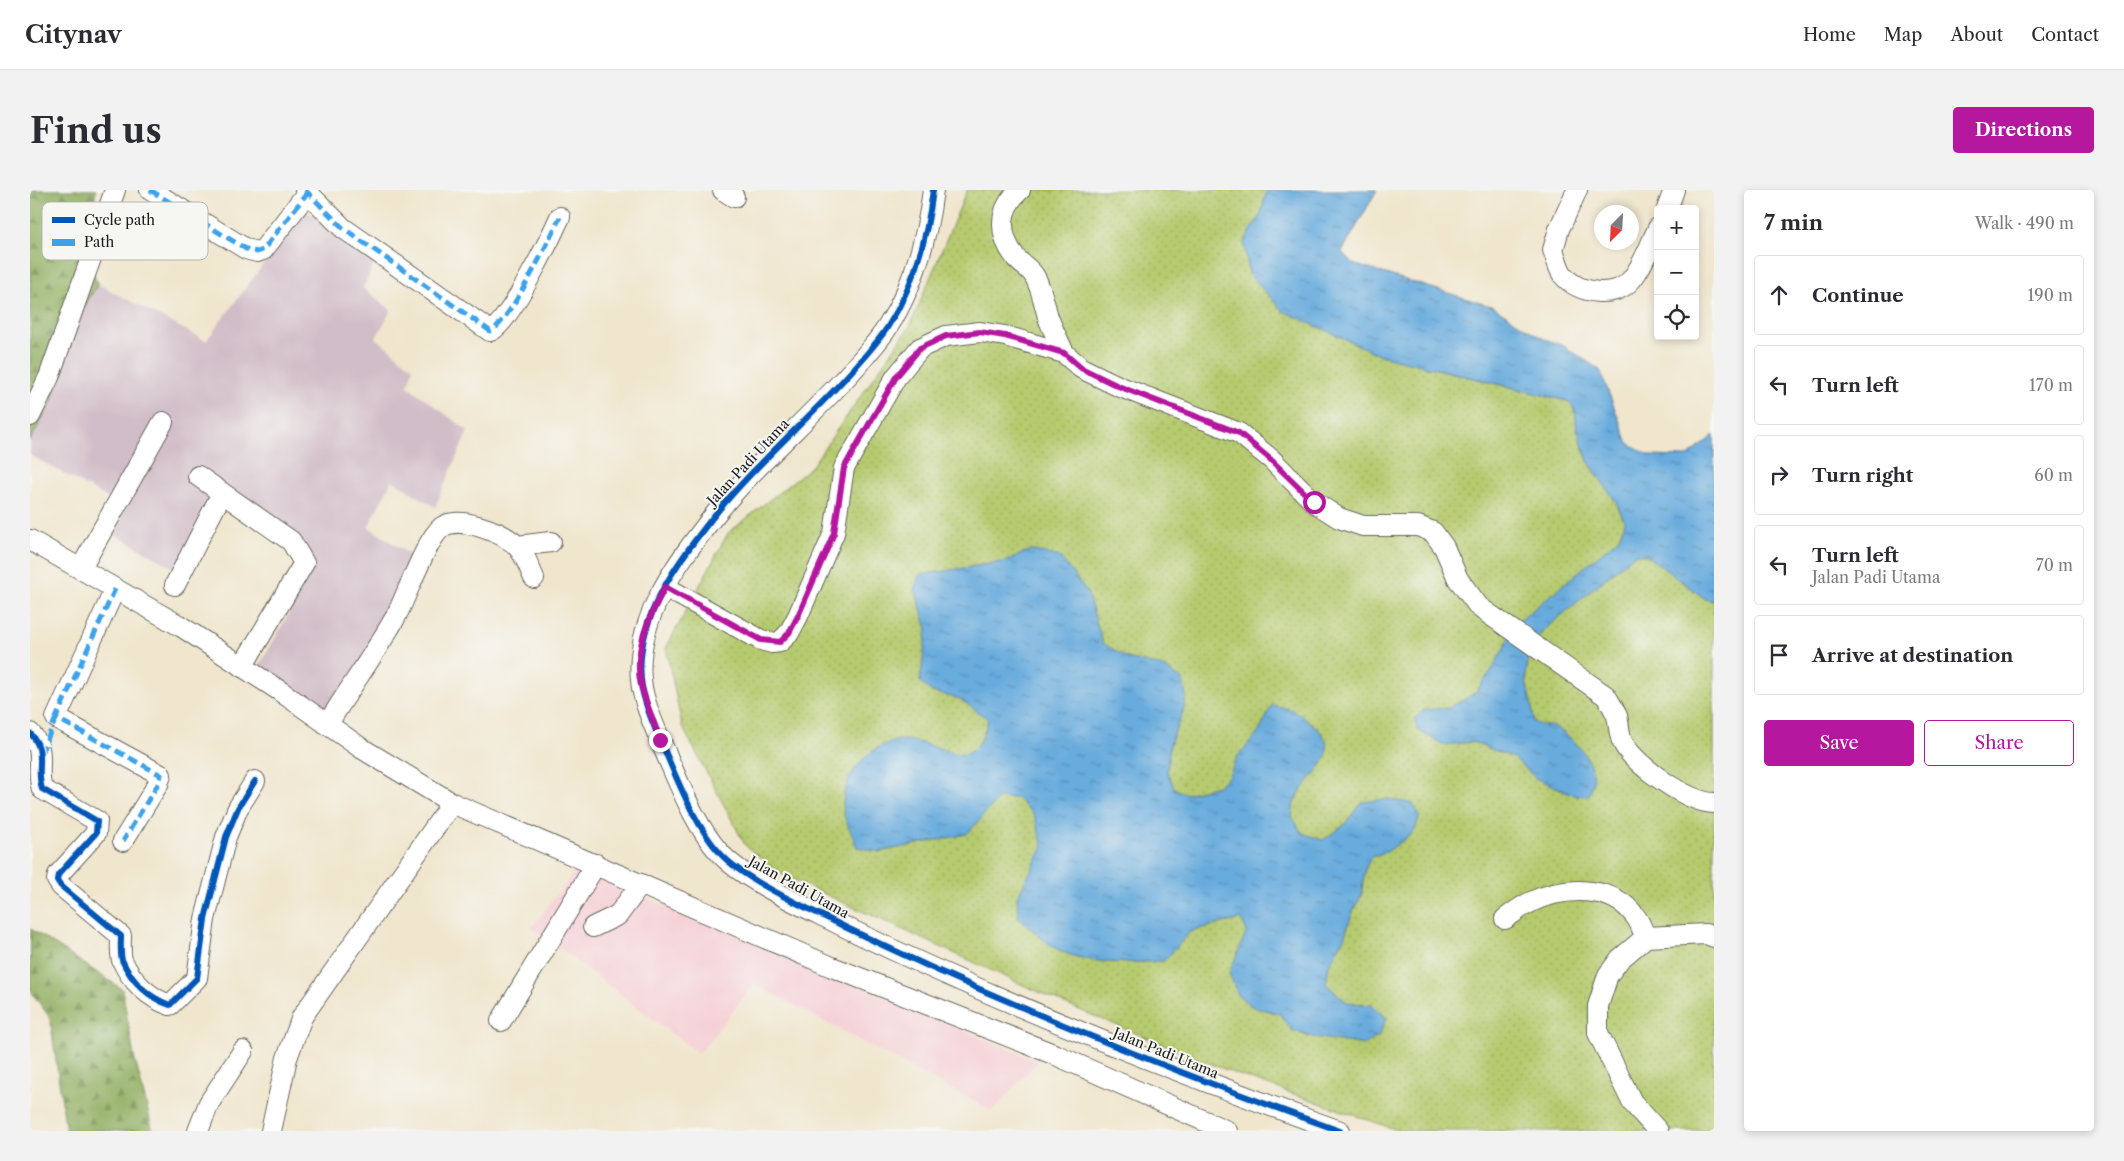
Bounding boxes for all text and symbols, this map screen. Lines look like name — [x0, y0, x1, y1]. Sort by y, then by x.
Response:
text: Citynav — [25, 20, 122, 49]
text: Home — [1803, 24, 1856, 46]
text: Map — [1884, 24, 1922, 46]
text: About — [1950, 24, 2003, 46]
text: Contact — [2031, 24, 2099, 46]
button: Directions — [1953, 107, 2094, 153]
text: Find us — [30, 109, 162, 152]
legend — [42, 202, 208, 260]
north arrow — [1594, 205, 1639, 250]
map controls — [1654, 205, 1699, 340]
button: + — [1654, 205, 1699, 250]
text: 7 min — [1764, 210, 1823, 235]
text: Cycle path — [84, 211, 155, 229]
text: Walk · 490 m — [1975, 213, 2074, 233]
text: Path — [84, 233, 114, 251]
button: − — [1654, 250, 1699, 295]
icon: ahead — [1765, 281, 1793, 309]
text: Continue — [1812, 284, 1904, 307]
text: 190 m — [2028, 285, 2073, 305]
button: locate — [1654, 295, 1699, 340]
icon: left — [1765, 371, 1793, 399]
text: Turn left — [1812, 374, 1899, 397]
text: 170 m — [2029, 375, 2073, 395]
street label: Jalan Padi Utama — [702, 414, 793, 511]
icon: right — [1765, 461, 1793, 489]
text: Turn right — [1812, 464, 1913, 487]
text: 60 m — [2034, 465, 2073, 485]
route start — [1303, 491, 1326, 514]
text: Turn left — [1812, 544, 1899, 567]
icon: left — [1765, 551, 1793, 579]
text: 70 m — [2036, 555, 2073, 575]
text: Jalan Padi Utama — [1812, 567, 1940, 587]
icon: arrive — [1765, 641, 1793, 669]
text: Arrive at destination — [1812, 644, 2013, 667]
button: Save — [1764, 720, 1914, 766]
button: Share — [1924, 720, 2074, 766]
route end — [649, 729, 672, 752]
street label: Jalan Padi Utama — [744, 851, 853, 922]
street label: Jalan Padi Utama — [1109, 1023, 1222, 1083]

